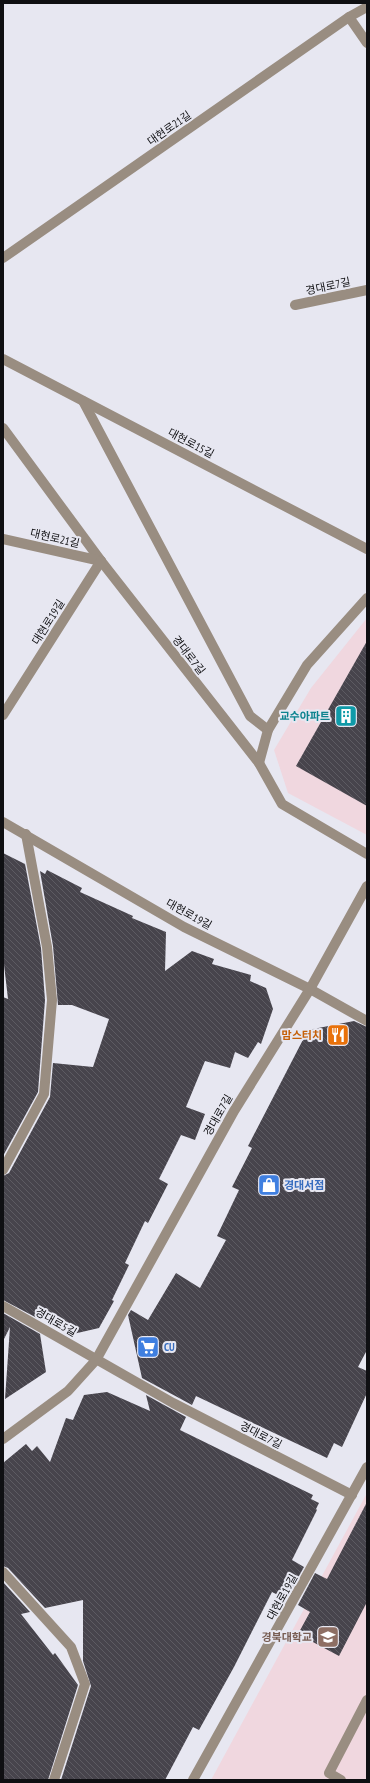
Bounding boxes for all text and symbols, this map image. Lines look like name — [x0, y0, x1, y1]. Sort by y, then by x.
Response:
street label: 대현로21길 — [144, 108, 194, 148]
street label: 경대로7길 — [304, 274, 352, 298]
street label: 대현로15길 — [165, 425, 217, 461]
street label: 대현로21길 — [29, 526, 81, 550]
street label: 대현로19길 — [29, 597, 67, 647]
street label: 경대로7길 — [169, 633, 209, 677]
building icon: 교수아파트 — [333, 703, 359, 729]
place label: 교수아파트 — [279, 709, 330, 723]
street label: 대현로19길 — [164, 896, 214, 932]
restaurant icon: 맘스터치 — [325, 1022, 351, 1048]
place label: 맘스터치 — [282, 1028, 322, 1042]
street label: 경대로7길 — [201, 1092, 235, 1138]
shop icon: 경대서점 — [256, 1172, 282, 1198]
place label: 경대서점 — [284, 1178, 324, 1192]
street label: 경대로5길 — [33, 1305, 79, 1339]
supermarket icon: CU — [135, 1334, 161, 1360]
place label: CU — [164, 1340, 175, 1354]
street label: 경대로7길 — [238, 1418, 284, 1452]
street label: 대현로19길 — [264, 1572, 300, 1622]
school or university icon: 경북대학교 — [315, 1624, 341, 1650]
place label: 경북대학교 — [261, 1630, 312, 1644]

